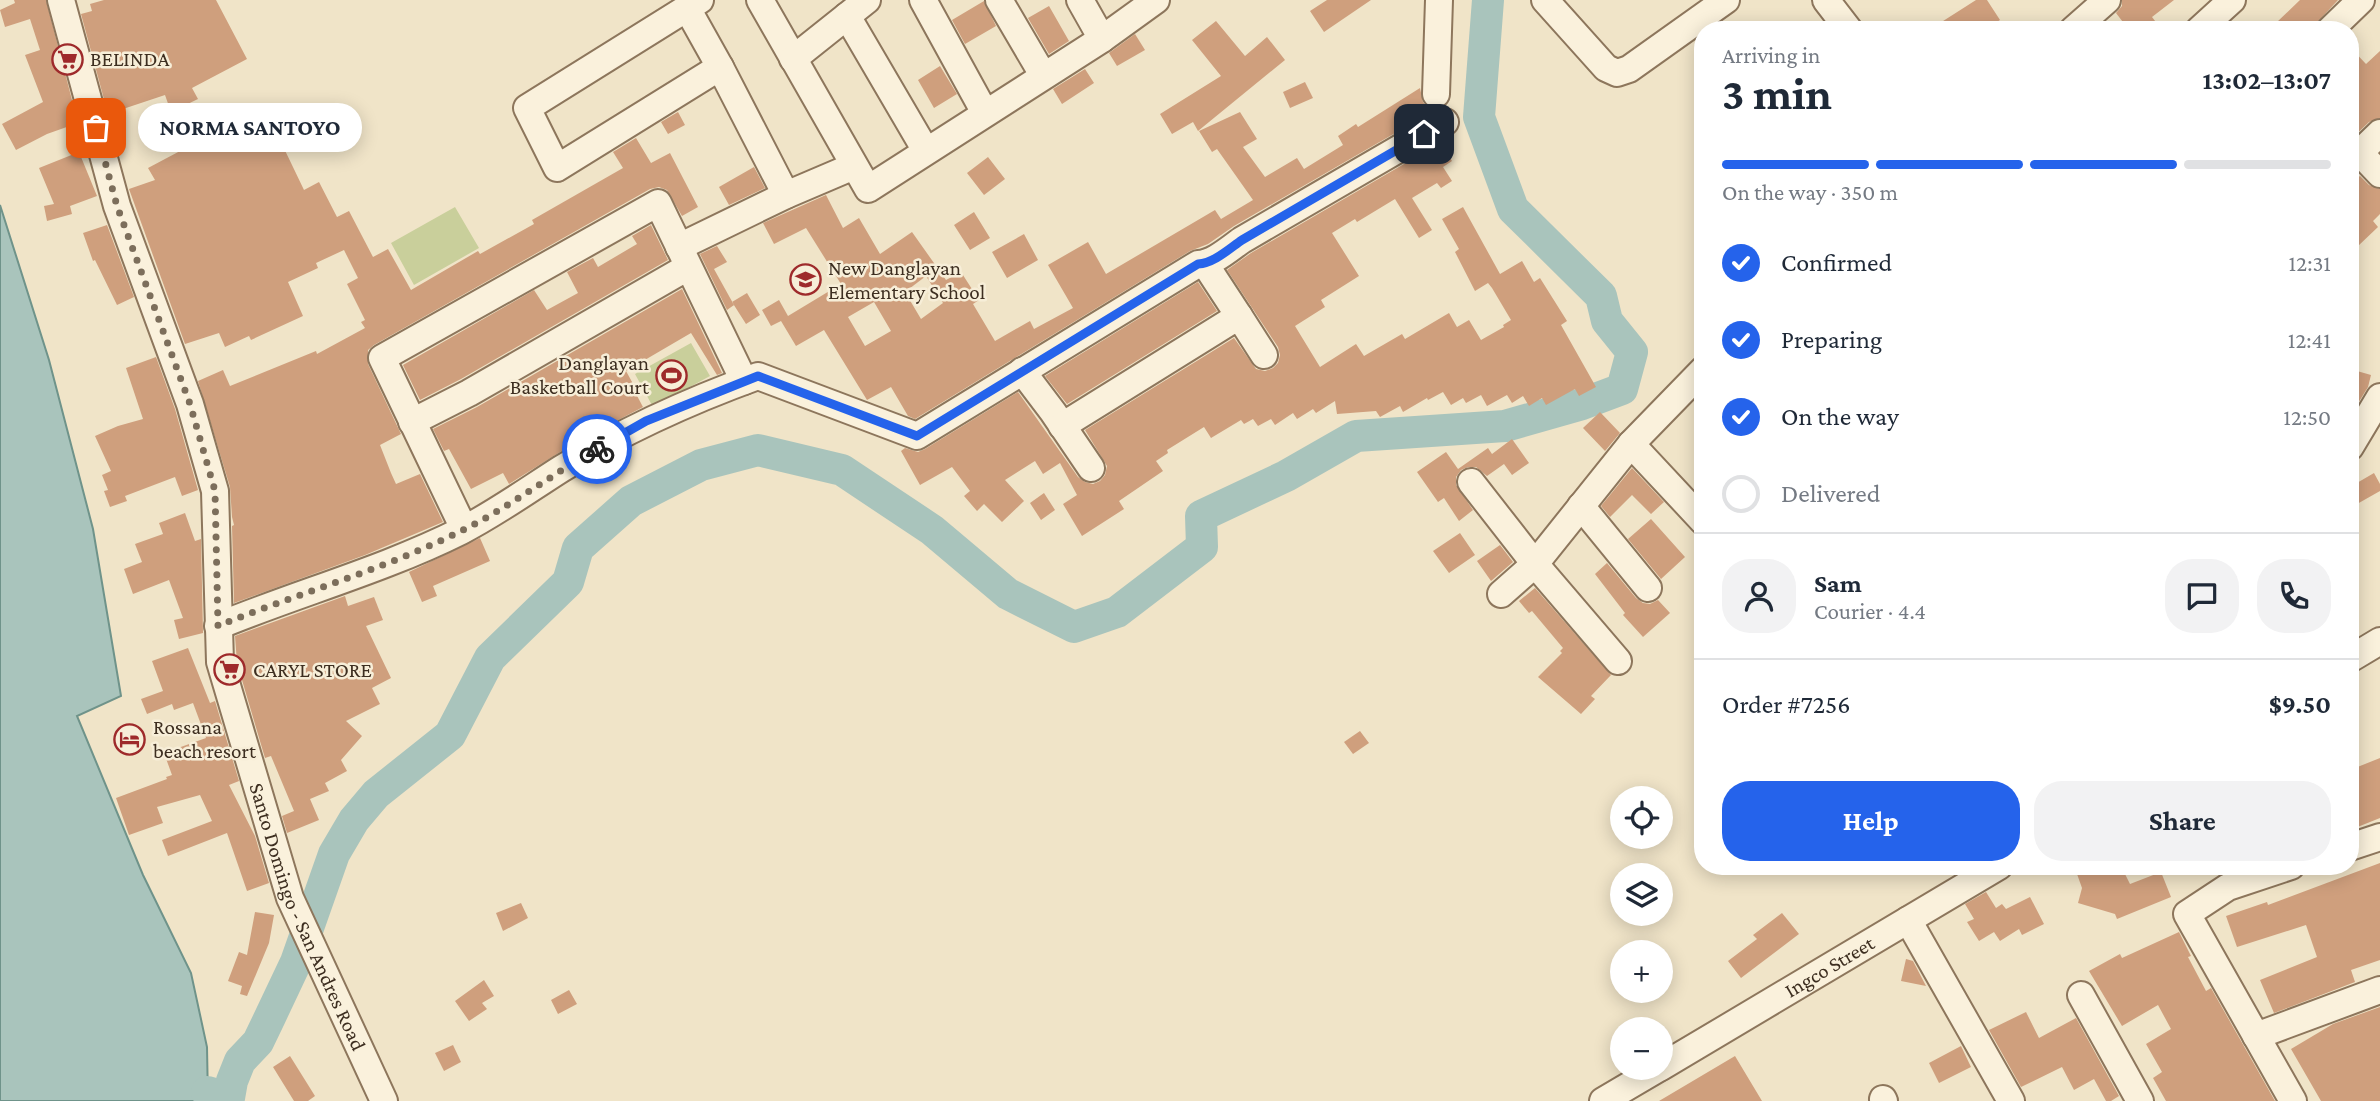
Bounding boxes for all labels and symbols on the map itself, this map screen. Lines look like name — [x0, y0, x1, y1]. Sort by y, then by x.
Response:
supermarket icon: BELINDA — [50, 42, 84, 76]
place label: BELINDA — [90, 47, 169, 71]
pin — [66, 98, 126, 158]
callout: NORMA SANTOYO — [138, 104, 362, 152]
pin — [1394, 104, 1454, 164]
place label: New Danglayan Elementary School — [828, 256, 985, 304]
school or university icon: New Danglayan Elementary School — [788, 263, 822, 297]
place label: Danglayan Basketball Court — [510, 351, 650, 399]
sports icon: Danglayan Basketball Court — [655, 358, 689, 392]
courier — [562, 414, 632, 484]
supermarket icon: CARYL STORE — [213, 653, 247, 687]
place label: CARYL STORE — [253, 658, 372, 682]
place label: Rossana beach resort — [153, 715, 257, 763]
hotel icon: Rossana beach resort — [113, 722, 147, 756]
street label: Santo Domingo - San Andres Road — [245, 780, 371, 1054]
street label: Ingco Street — [1780, 930, 1879, 1003]

